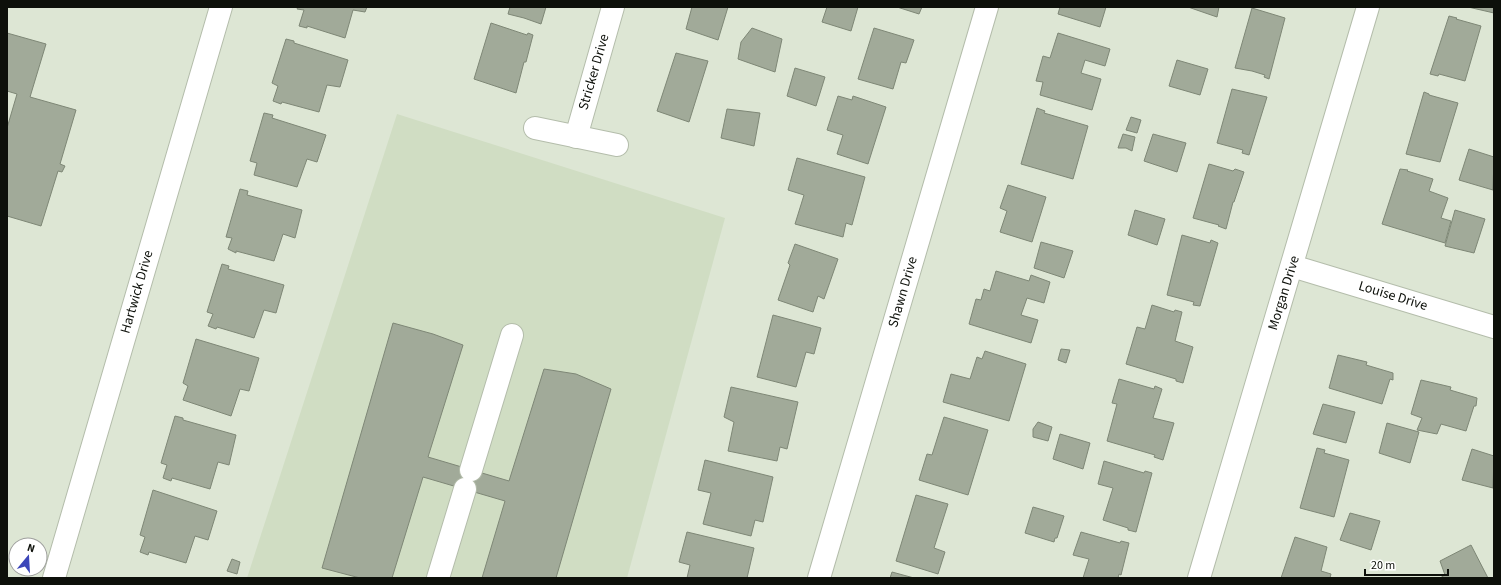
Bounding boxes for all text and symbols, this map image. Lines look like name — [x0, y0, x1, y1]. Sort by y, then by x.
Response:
street label: Stricker Drive — [574, 32, 614, 112]
street label: Hartwick Drive — [116, 248, 158, 336]
street label: Morgan Drive — [1263, 253, 1305, 333]
street label: Shawn Drive — [883, 254, 923, 330]
street label: Louise Drive — [1356, 276, 1430, 316]
north arrow — [8, 537, 48, 577]
text: N — [25, 540, 37, 556]
scale bar — [1365, 551, 1448, 577]
text: 20 m — [1371, 557, 1395, 574]

